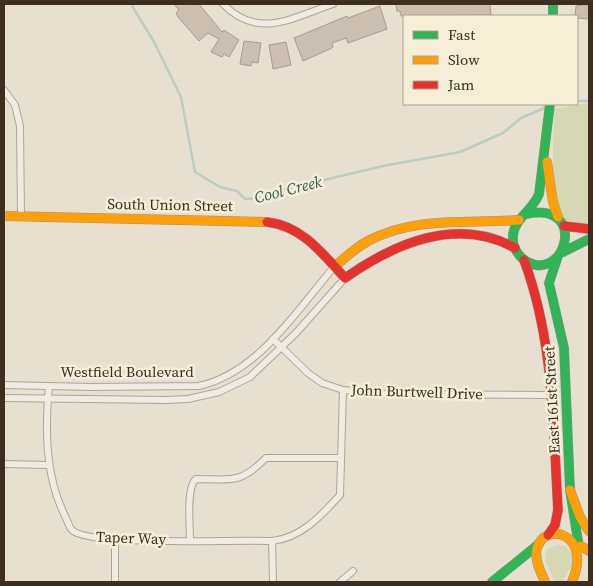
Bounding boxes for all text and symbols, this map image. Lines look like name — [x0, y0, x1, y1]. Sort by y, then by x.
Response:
legend — [403, 15, 578, 105]
text: Fast — [448, 24, 475, 45]
text: Slow — [448, 49, 480, 70]
text: Jam — [447, 74, 475, 95]
water label: Cool Creek — [252, 170, 325, 208]
street label: South Union Street — [107, 193, 233, 216]
street label: East 161st Street — [538, 346, 565, 454]
street label: Westfield Boulevard — [60, 361, 194, 382]
street label: John Burtwell Drive — [350, 379, 484, 404]
street label: Taper Way — [96, 526, 167, 549]

